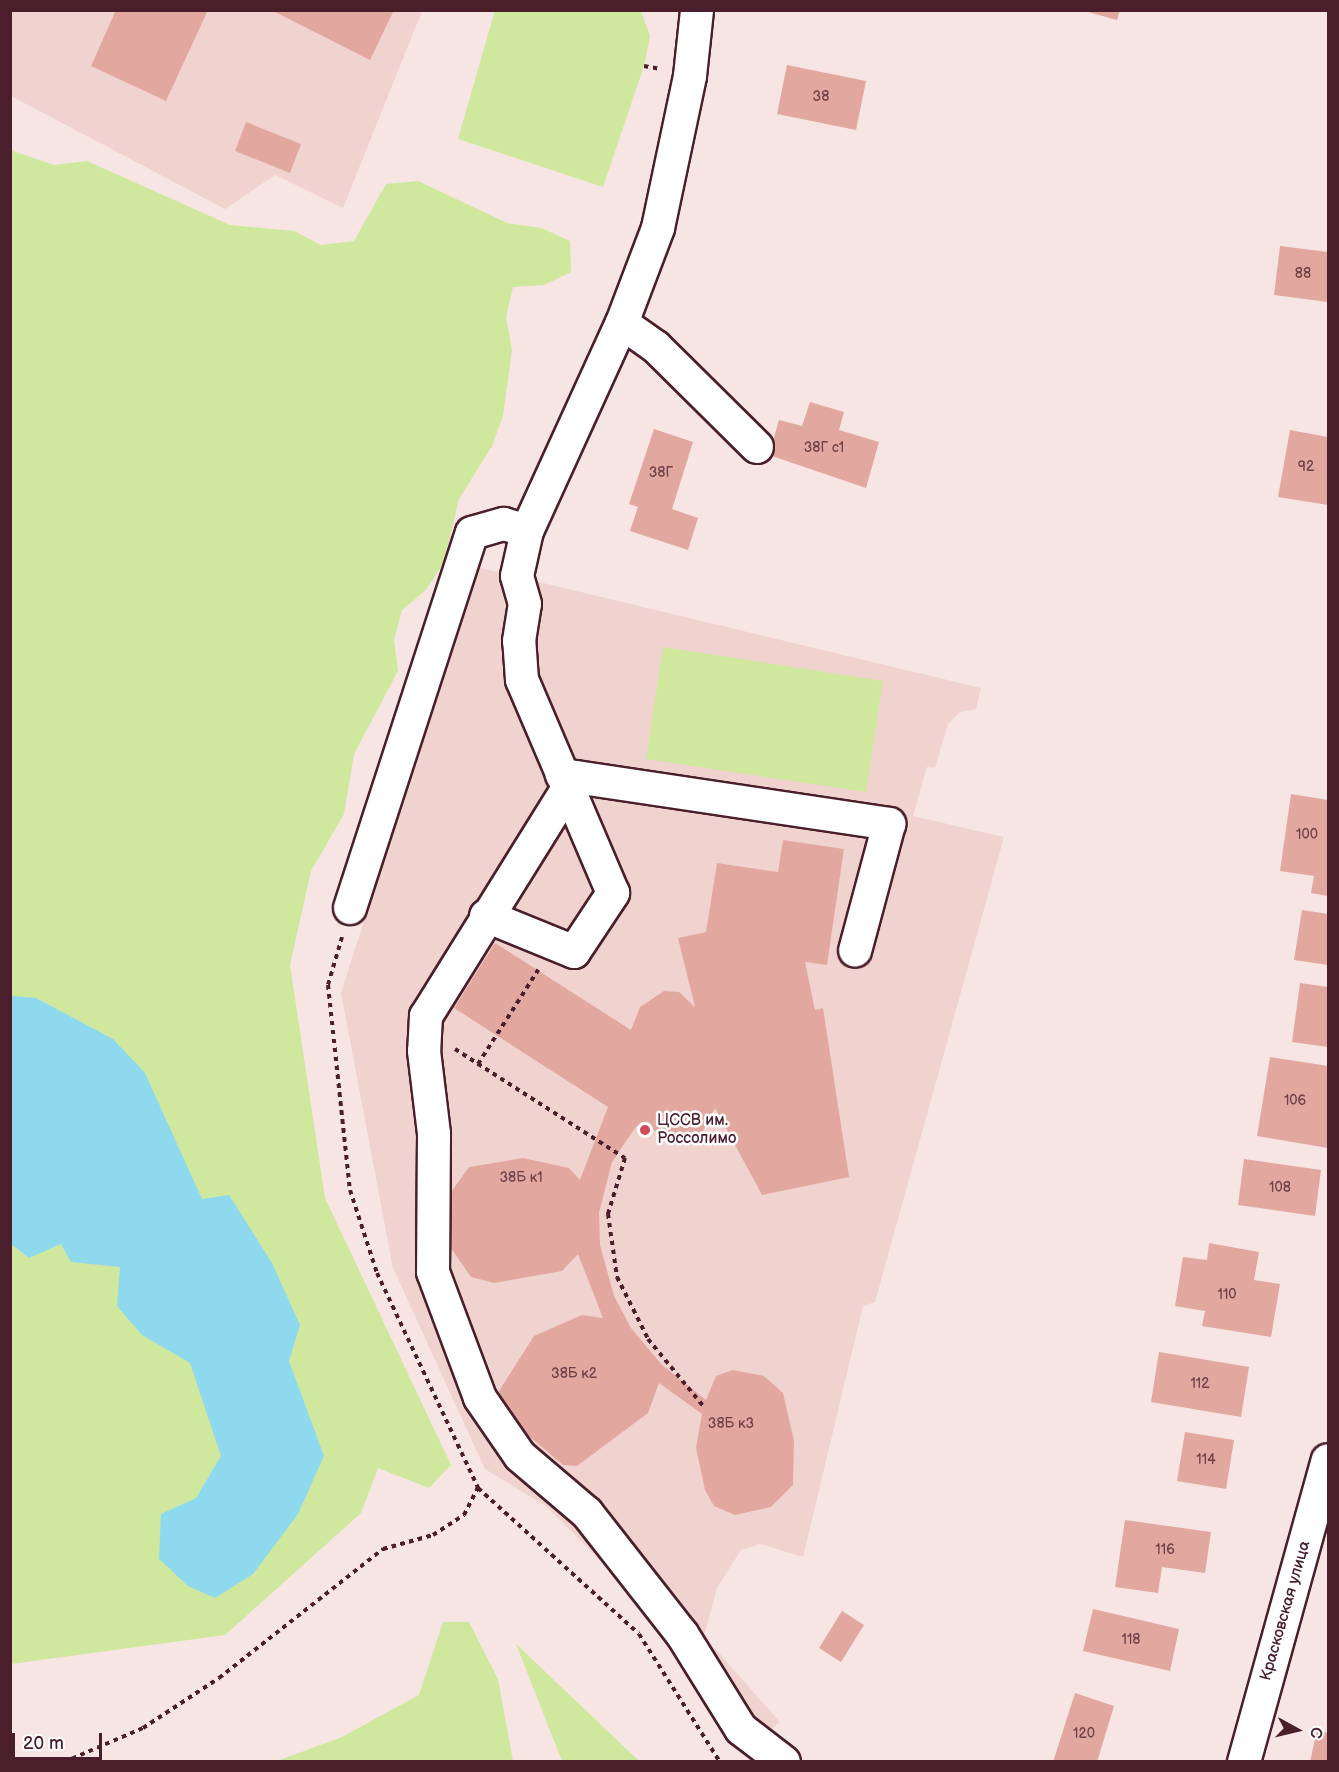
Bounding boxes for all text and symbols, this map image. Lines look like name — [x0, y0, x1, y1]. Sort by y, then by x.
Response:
house number: 38 — [813, 89, 829, 105]
house number: 88 — [1295, 266, 1311, 282]
house number: 38Г с1 — [804, 440, 844, 456]
house number: 92 — [1298, 459, 1314, 475]
house number: 38Г — [649, 465, 673, 481]
house number: 100 — [1296, 827, 1318, 843]
house number: 106 — [1284, 1093, 1306, 1109]
place label: ЦССВ им. Россолимо — [657, 1111, 736, 1149]
marker: ЦССВ им. Россолимо — [638, 1123, 652, 1137]
house number: 38Б к1 — [499, 1170, 543, 1186]
house number: 108 — [1269, 1180, 1291, 1196]
house number: 110 — [1217, 1287, 1237, 1303]
house number: 38Б к2 — [551, 1366, 597, 1382]
house number: 112 — [1190, 1376, 1210, 1392]
house number: 38Б к3 — [708, 1416, 754, 1432]
house number: 114 — [1196, 1452, 1216, 1468]
street label: Красковская улица — [1257, 1539, 1315, 1683]
house number: 116 — [1155, 1542, 1175, 1558]
house number: 118 — [1122, 1632, 1140, 1648]
north arrow — [1267, 1700, 1327, 1760]
scale bar — [15, 1721, 105, 1759]
house number: 120 — [1073, 1726, 1095, 1742]
text: С — [1305, 1726, 1326, 1739]
text: 20 m — [23, 1733, 64, 1754]

